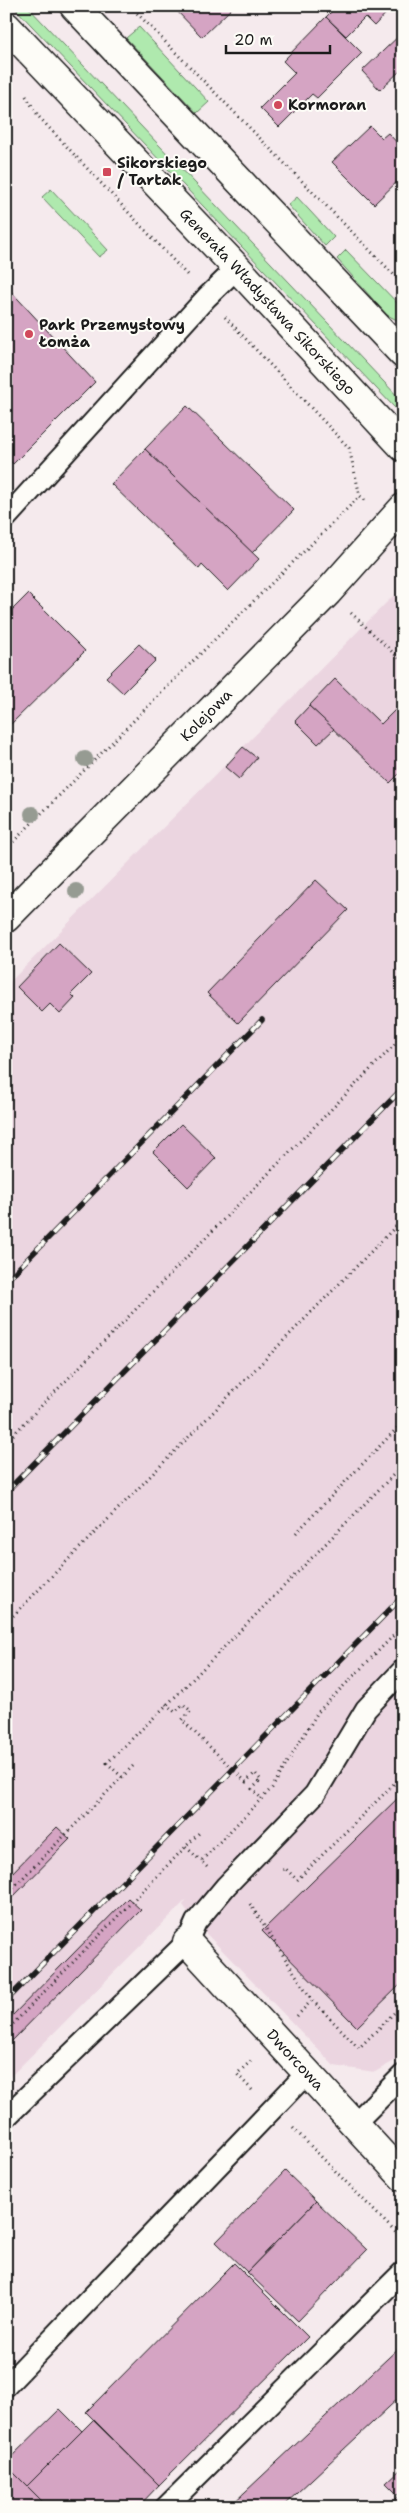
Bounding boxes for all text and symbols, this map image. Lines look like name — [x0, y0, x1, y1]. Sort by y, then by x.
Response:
scale bar — [226, 22, 330, 54]
text: 20 m — [234, 30, 273, 50]
place label: Kormoran — [288, 95, 366, 115]
marker: Kormoran — [272, 99, 284, 111]
place label: Sikorskiego / Tartak — [117, 153, 207, 190]
marker: Sikorskiego / Tartak — [101, 166, 113, 178]
street label: Generała Władysława Sikorskiego — [175, 204, 360, 399]
place label: Park Przemysłowy Łomża — [38, 315, 185, 352]
marker: Park Przemysłowy Łomża — [23, 328, 35, 340]
street label: Kolejowa — [176, 684, 237, 746]
street label: Dworcowa — [262, 2025, 329, 2095]

